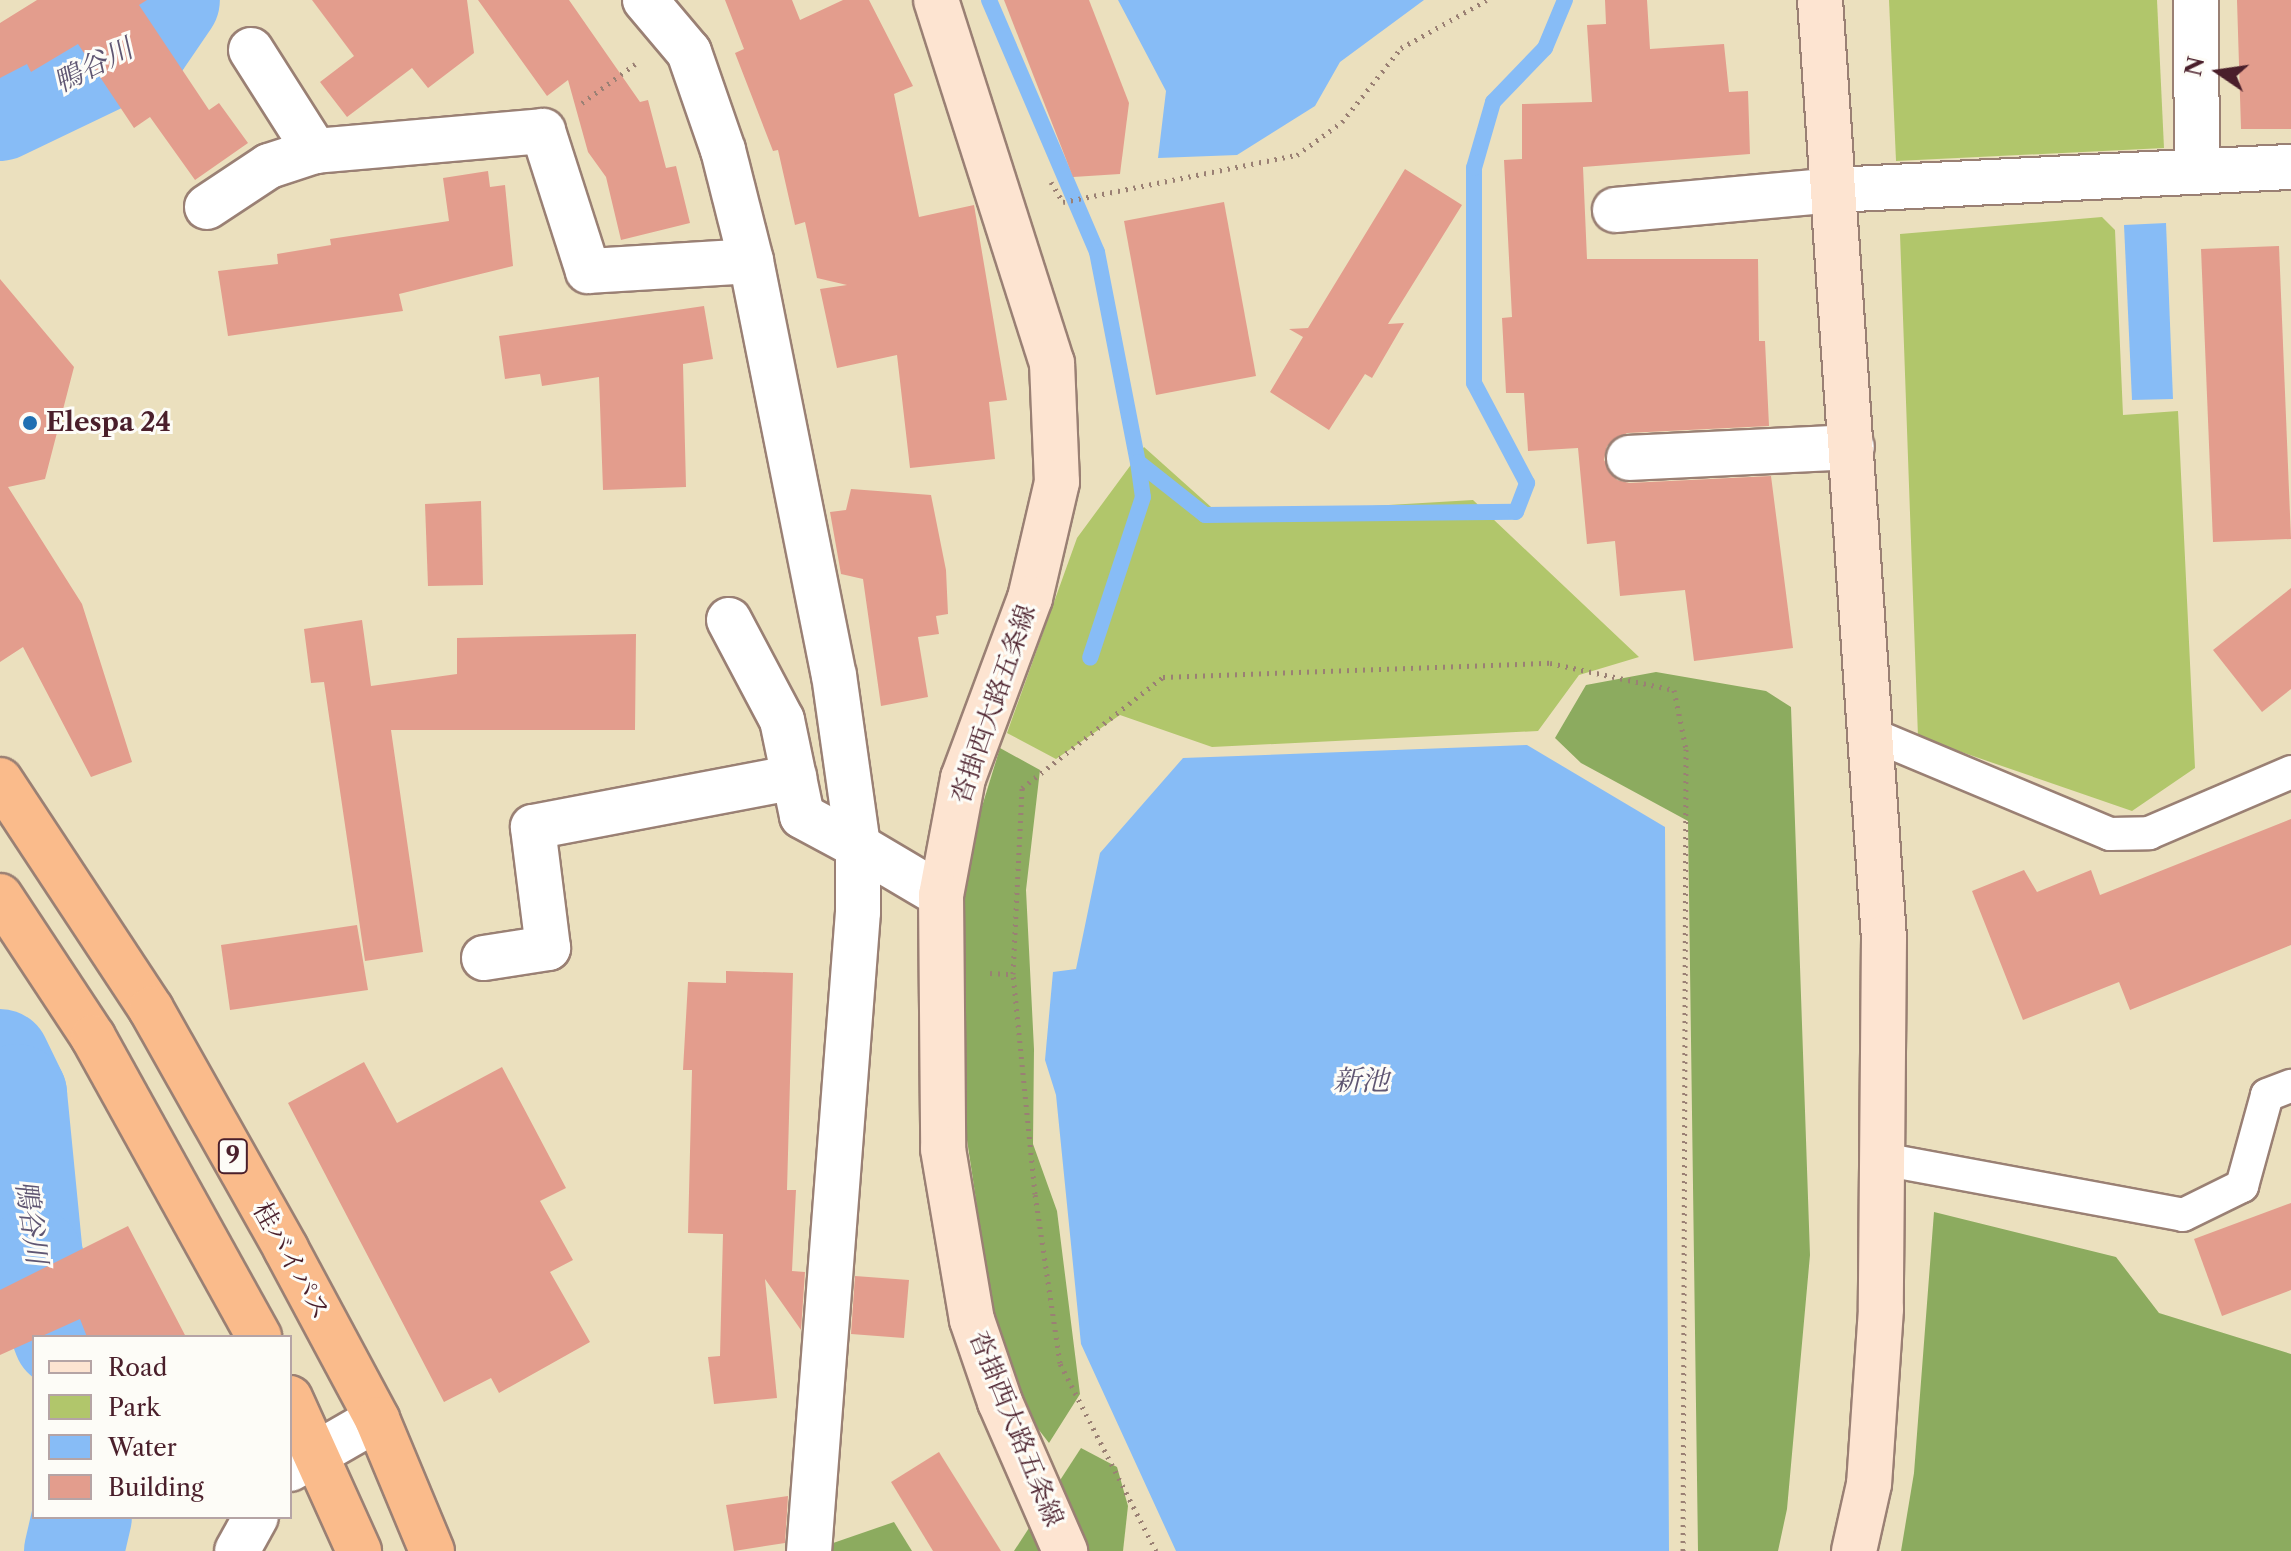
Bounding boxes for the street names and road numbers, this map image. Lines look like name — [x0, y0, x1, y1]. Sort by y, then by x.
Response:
street label: 沓掛西大路五条線 — [945, 601, 1043, 807]
road number: 9 — [217, 1136, 249, 1176]
street label: 桂バイパス — [246, 1197, 336, 1325]
street label: 沓掛西大路五条線 — [963, 1327, 1069, 1531]

